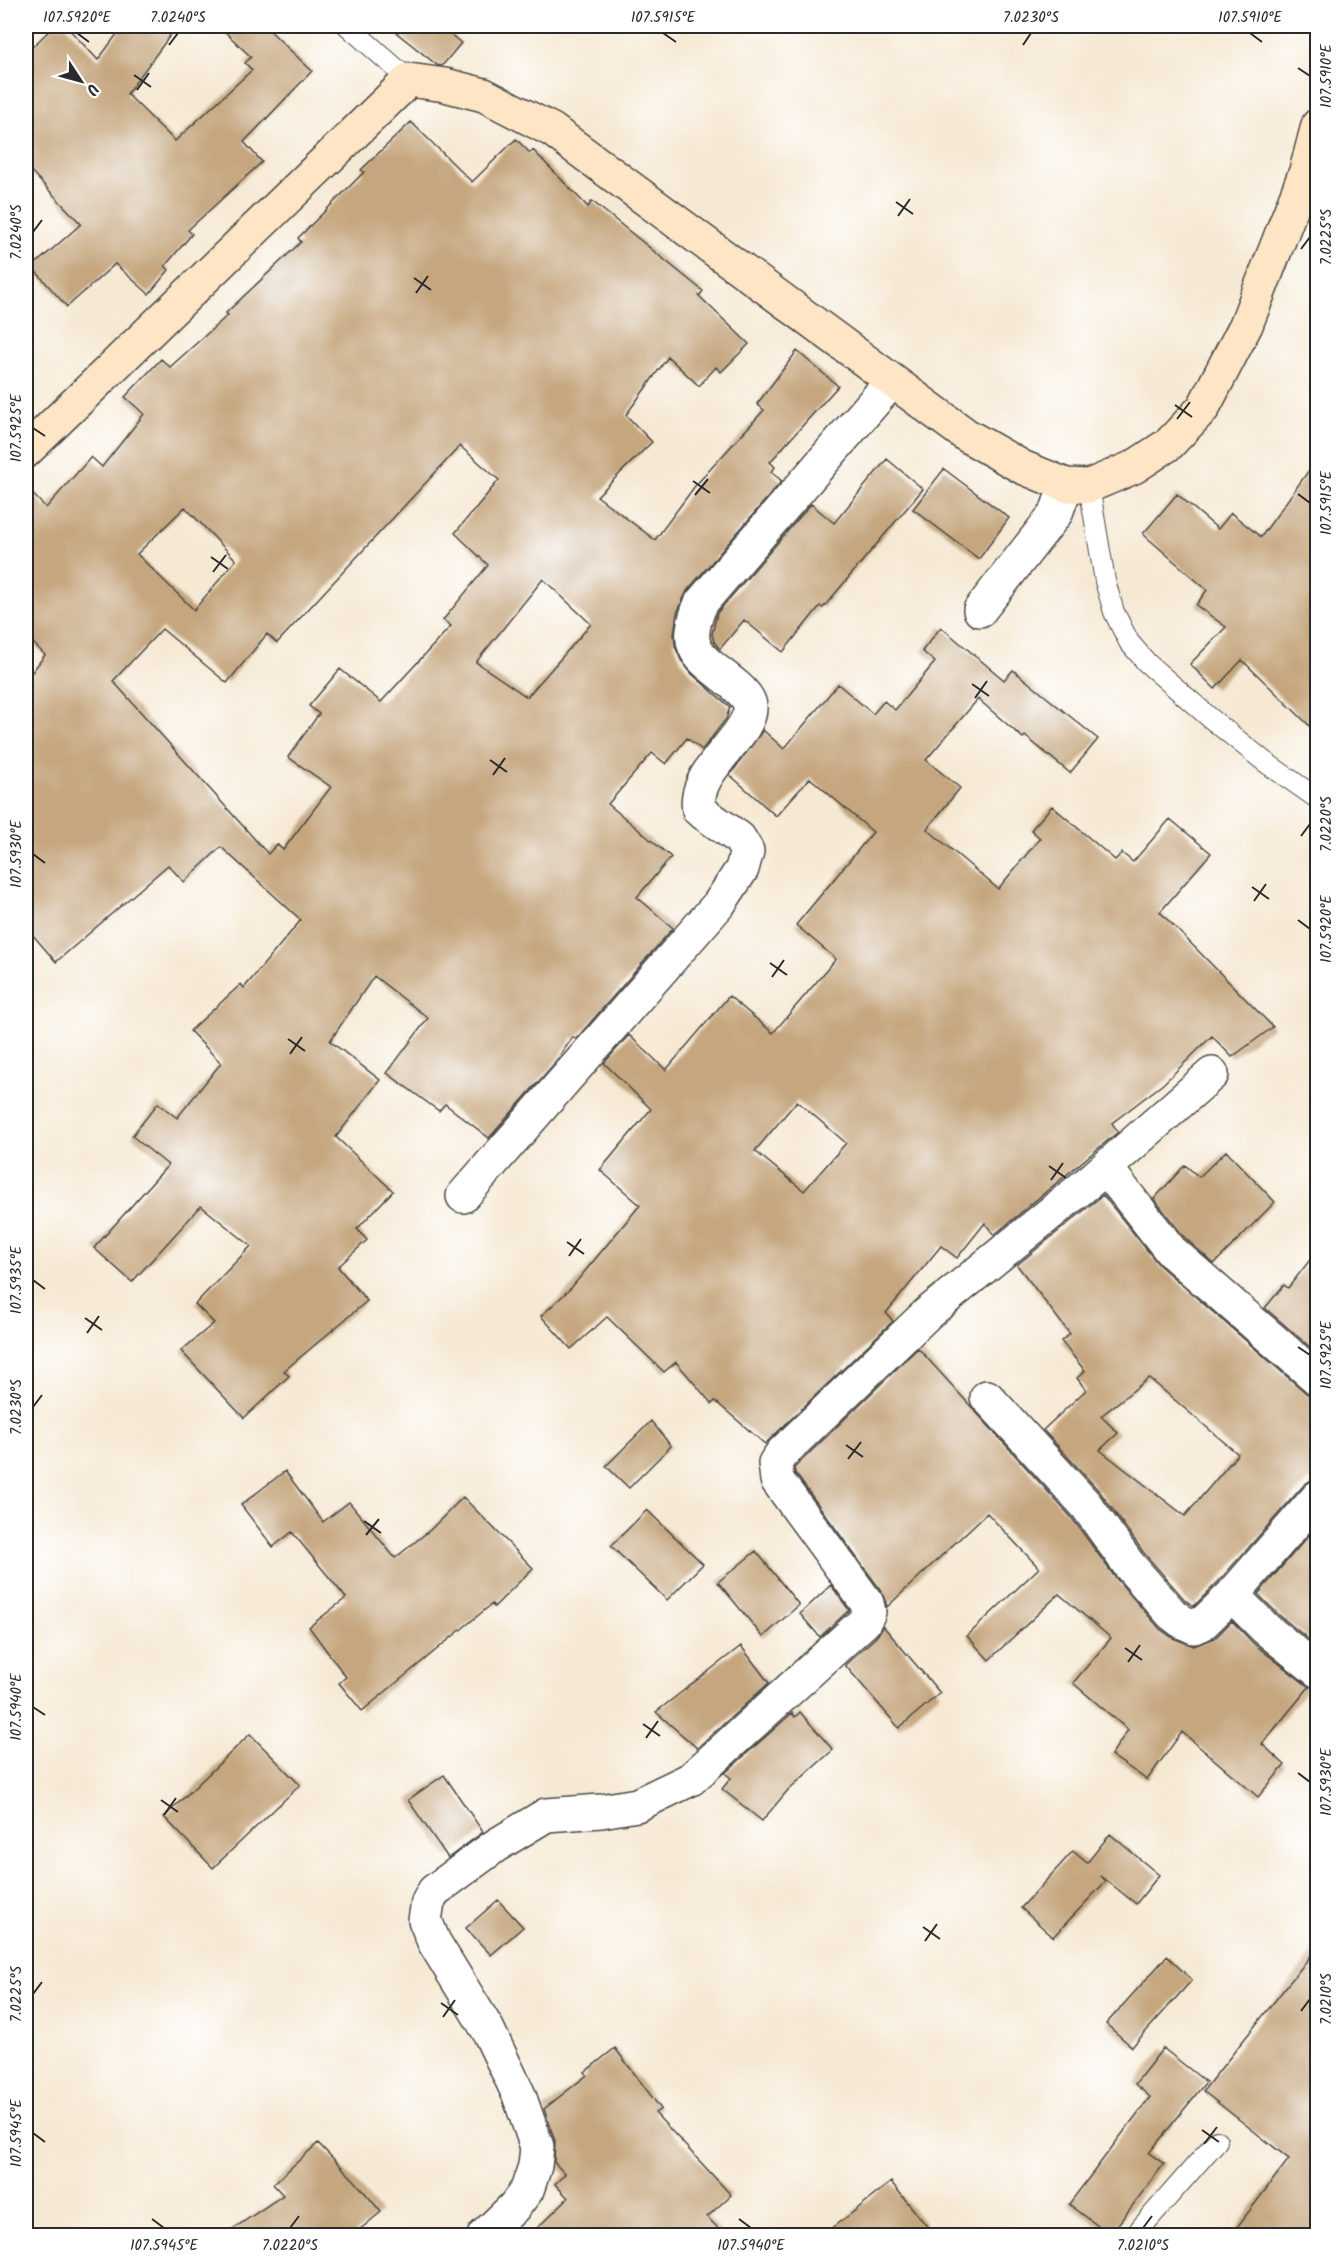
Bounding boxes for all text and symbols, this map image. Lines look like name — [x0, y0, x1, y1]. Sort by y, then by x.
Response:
text: 107.5920°E — [43, 6, 112, 30]
text: 7.0240°S — [150, 6, 206, 30]
text: 107.5915°E — [631, 6, 697, 30]
text: 7.0230°S — [1003, 6, 1059, 30]
text: 107.5910°E — [1218, 6, 1283, 30]
text: 107.5910°E — [1315, 43, 1339, 108]
north arrow — [51, 51, 111, 111]
text: U — [79, 78, 105, 101]
text: 7.0240°S — [5, 204, 29, 260]
text: 7.0225°S — [1315, 209, 1339, 265]
text: 107.5925°E — [5, 392, 29, 462]
text: 107.5915°E — [1315, 469, 1339, 535]
text: 7.0220°S — [1315, 796, 1339, 852]
text: 107.5930°E — [5, 819, 29, 888]
text: 107.5920°E — [1315, 894, 1339, 963]
text: 107.5935°E — [5, 1245, 29, 1314]
text: 107.5925°E — [1315, 1319, 1339, 1389]
text: 7.0230°S — [5, 1379, 29, 1435]
text: 107.5940°E — [5, 1672, 29, 1741]
text: 107.5930°E — [1315, 1747, 1339, 1816]
text: 7.0225°S — [5, 1966, 29, 2022]
text: 7.0210°S — [1315, 1973, 1339, 2025]
text: 107.5945°E — [5, 2098, 29, 2167]
text: 107.5945°E — [130, 2234, 199, 2258]
text: 7.0220°S — [262, 2234, 318, 2258]
text: 107.5940°E — [717, 2234, 786, 2258]
text: 7.0210°S — [1117, 2234, 1169, 2258]

